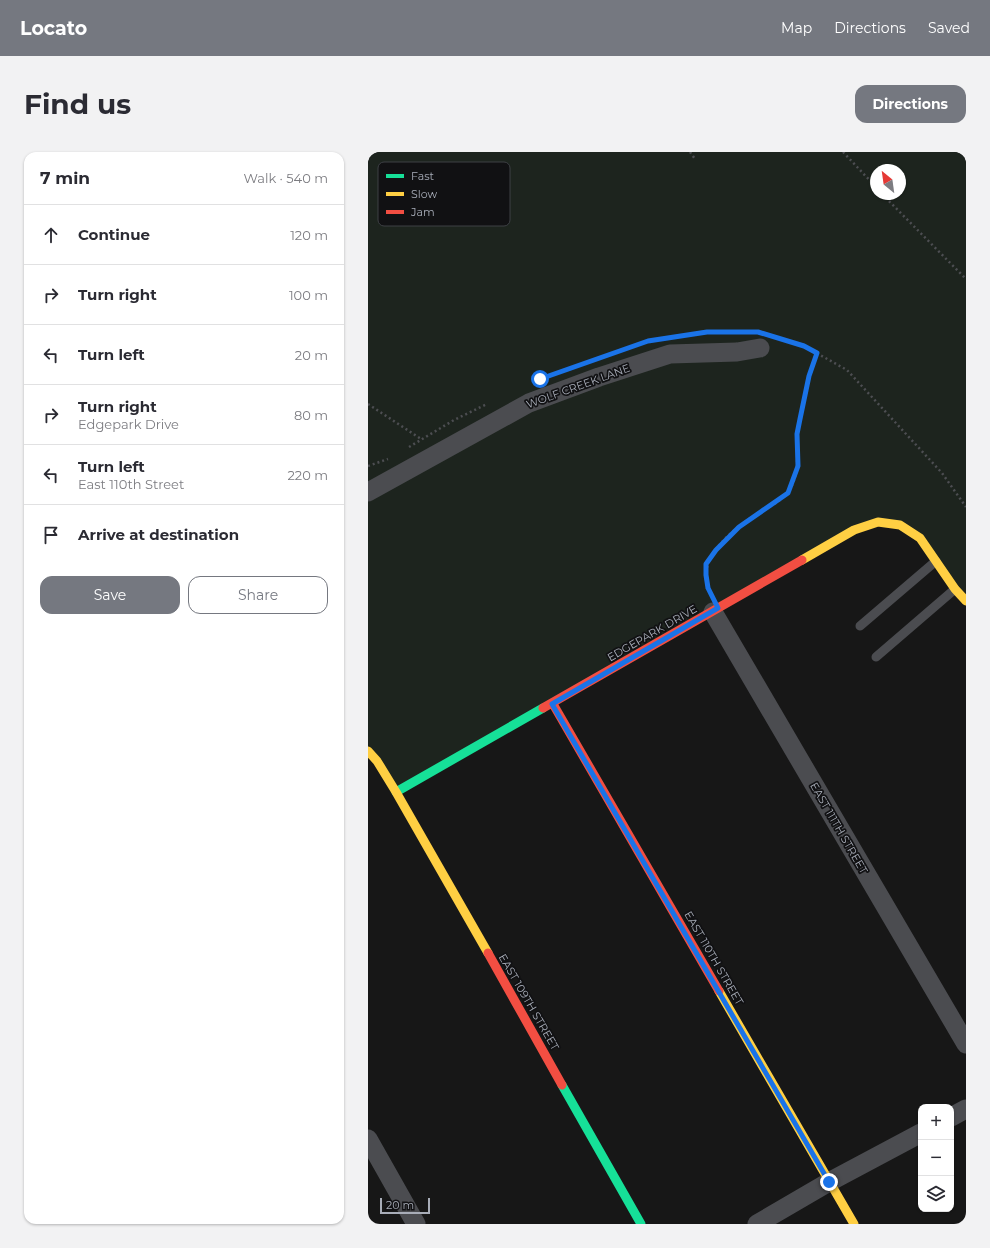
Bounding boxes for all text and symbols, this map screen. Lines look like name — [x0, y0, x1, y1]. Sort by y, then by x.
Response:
text: Locato — [20, 17, 87, 40]
text: Map — [781, 19, 812, 37]
text: Directions — [834, 19, 906, 37]
text: Saved — [928, 19, 970, 37]
button: Directions — [855, 85, 966, 123]
text: Find us — [24, 87, 131, 121]
legend — [378, 162, 510, 226]
north arrow — [870, 164, 906, 200]
text: 7 min — [40, 168, 90, 188]
text: Fast — [411, 169, 435, 183]
text: Walk · 540 m — [243, 170, 328, 186]
text: Slow — [411, 187, 437, 201]
text: Jam — [410, 205, 435, 219]
icon: ahead — [40, 224, 62, 246]
text: Continue — [78, 225, 150, 244]
text: 120 m — [290, 227, 328, 243]
icon: right — [40, 284, 62, 306]
text: Turn right — [78, 285, 157, 304]
text: 100 m — [289, 287, 328, 303]
icon: left — [40, 344, 62, 366]
text: Turn left — [78, 345, 145, 364]
text: 20 m — [295, 347, 328, 363]
street label: WOLF CREEK LANE — [524, 361, 632, 411]
route start — [531, 370, 549, 388]
text: Turn right — [78, 397, 157, 416]
icon: right — [40, 404, 62, 426]
text: 80 m — [294, 407, 328, 423]
text: Edgepark Drive — [78, 416, 179, 432]
text: Turn left — [78, 457, 145, 476]
icon: left — [40, 464, 62, 486]
text: 220 m — [287, 467, 328, 483]
text: East 110th Street — [78, 476, 184, 492]
icon: arrive — [40, 524, 62, 546]
text: Arrive at destination — [78, 525, 239, 544]
button: Save — [40, 576, 180, 614]
button: Share — [188, 576, 328, 614]
street label: EDGEPARK DRIVE — [605, 602, 699, 664]
street label: EAST 111TH STREET — [807, 780, 871, 877]
street label: EAST 110TH STREET — [681, 909, 747, 1008]
street label: EAST 109TH STREET — [496, 951, 563, 1053]
map controls — [918, 1104, 954, 1212]
button: + — [918, 1104, 954, 1140]
button: − — [918, 1140, 954, 1176]
route end — [820, 1173, 838, 1191]
button: layers — [918, 1176, 954, 1212]
scale bar — [380, 1196, 430, 1215]
text: 20 m — [386, 1198, 414, 1212]

